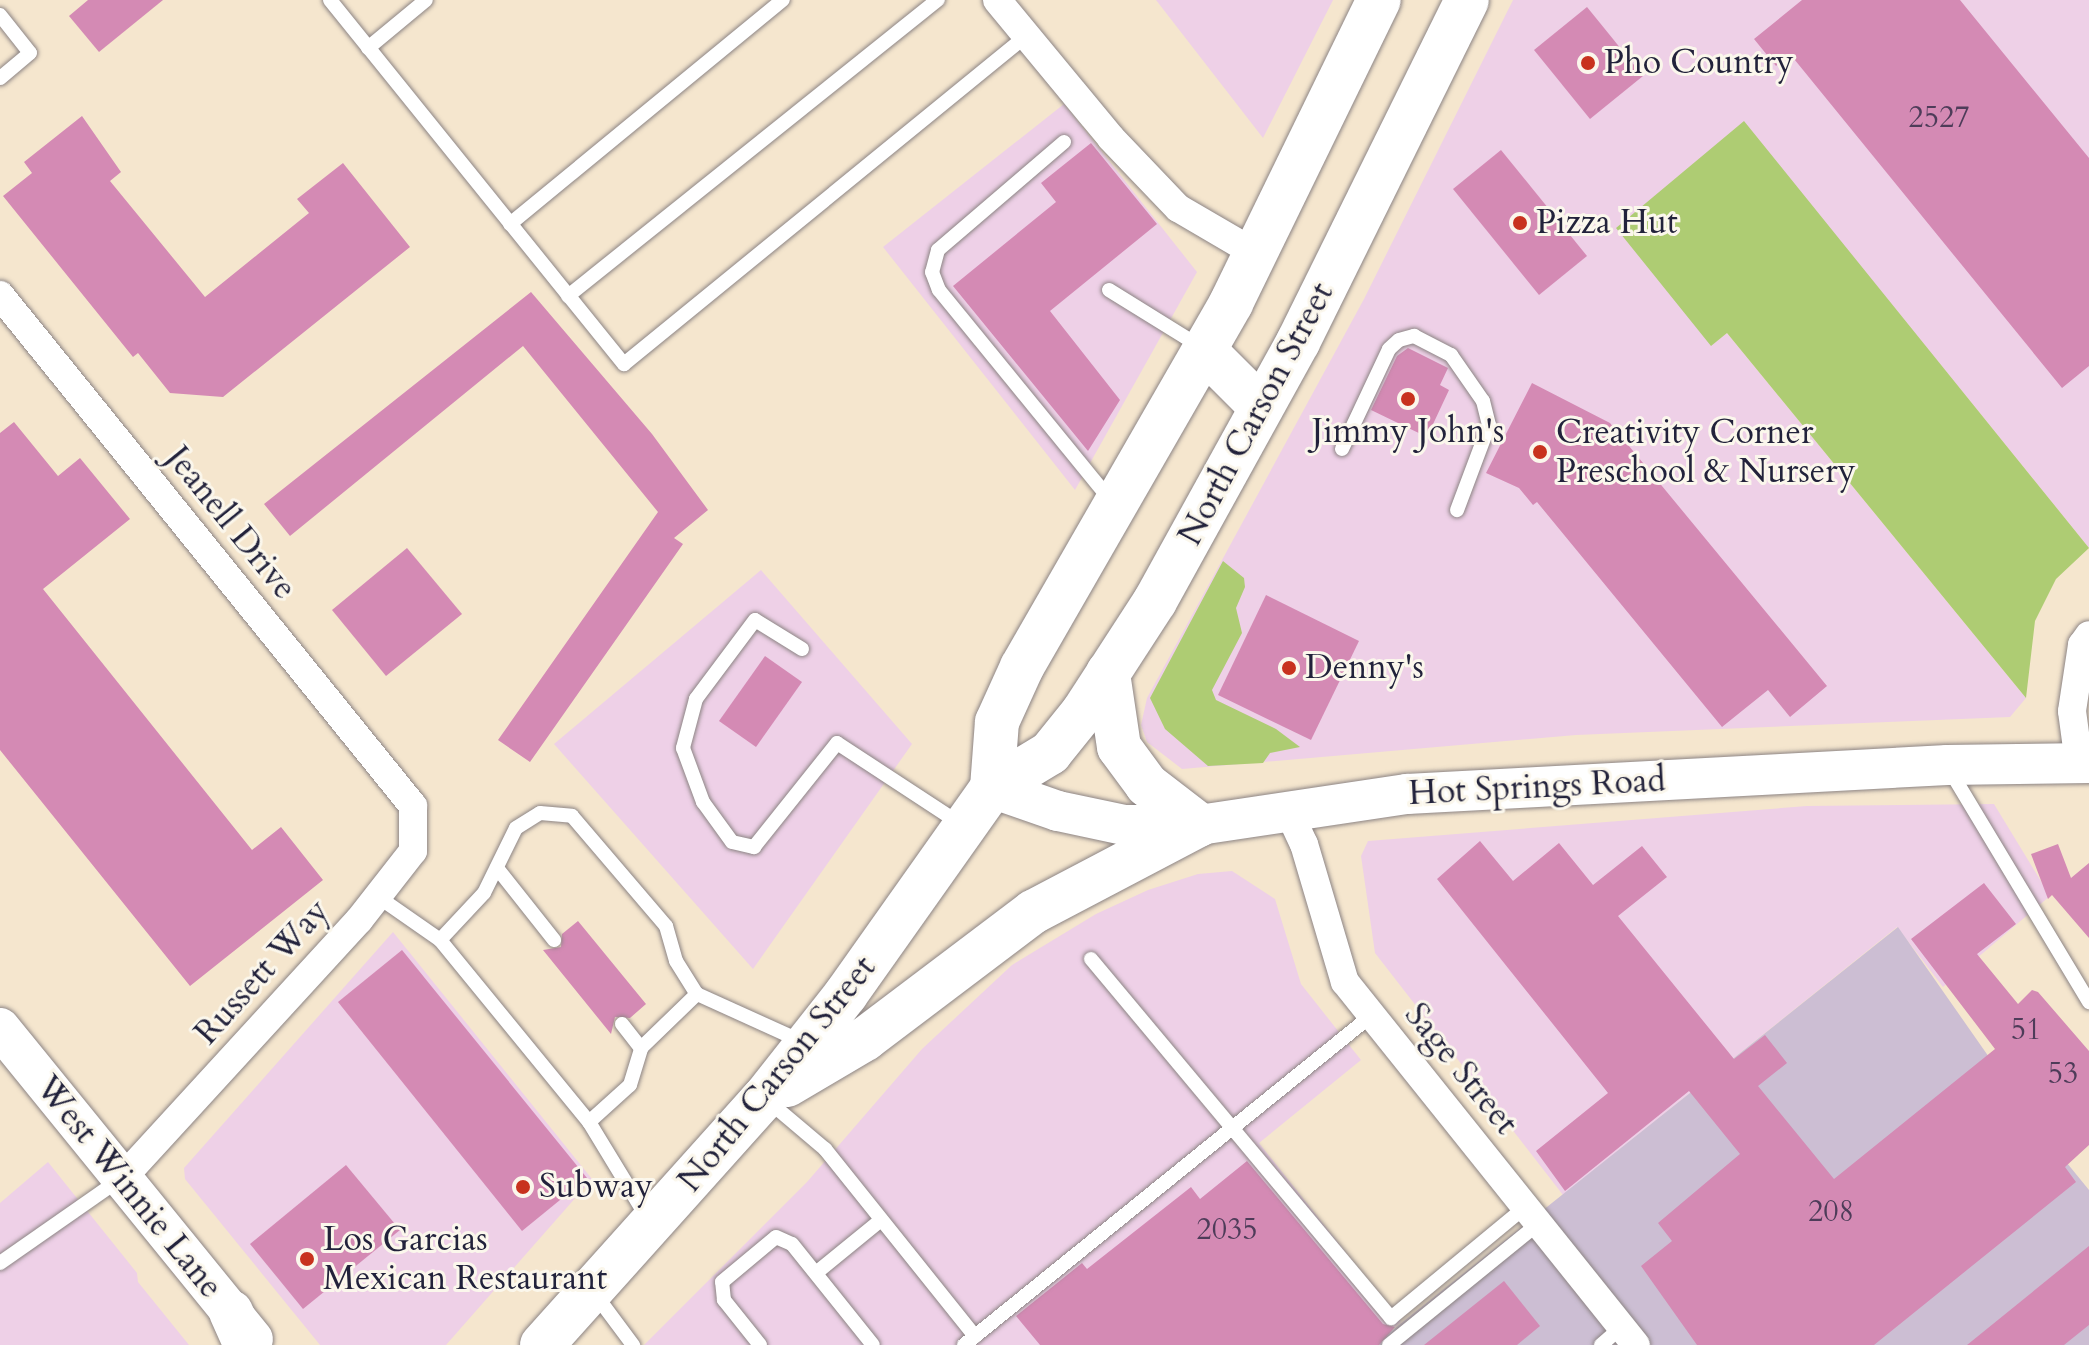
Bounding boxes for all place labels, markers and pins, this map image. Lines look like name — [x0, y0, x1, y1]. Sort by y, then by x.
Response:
place label: Pho Country — [1604, 43, 1794, 83]
marker: Pho Country — [1579, 54, 1597, 72]
place label: Pizza Hut — [1536, 203, 1678, 243]
marker: Pizza Hut — [1511, 214, 1529, 232]
marker: Jimmy John's — [1399, 390, 1417, 408]
place label: Jimmy John's — [1312, 412, 1504, 452]
place label: Creativity Corner Preschool & Nursery — [1556, 412, 1856, 492]
marker: Creativity Corner Preschool & Nursery — [1531, 443, 1549, 461]
place label: Denny's — [1305, 648, 1424, 688]
marker: Denny's — [1280, 659, 1298, 677]
place label: Subway — [539, 1167, 653, 1207]
marker: Subway — [514, 1178, 532, 1196]
place label: Los Garcias Mexican Restaurant — [323, 1219, 607, 1298]
marker: Los Garcias Mexican Restaurant — [298, 1250, 316, 1268]

